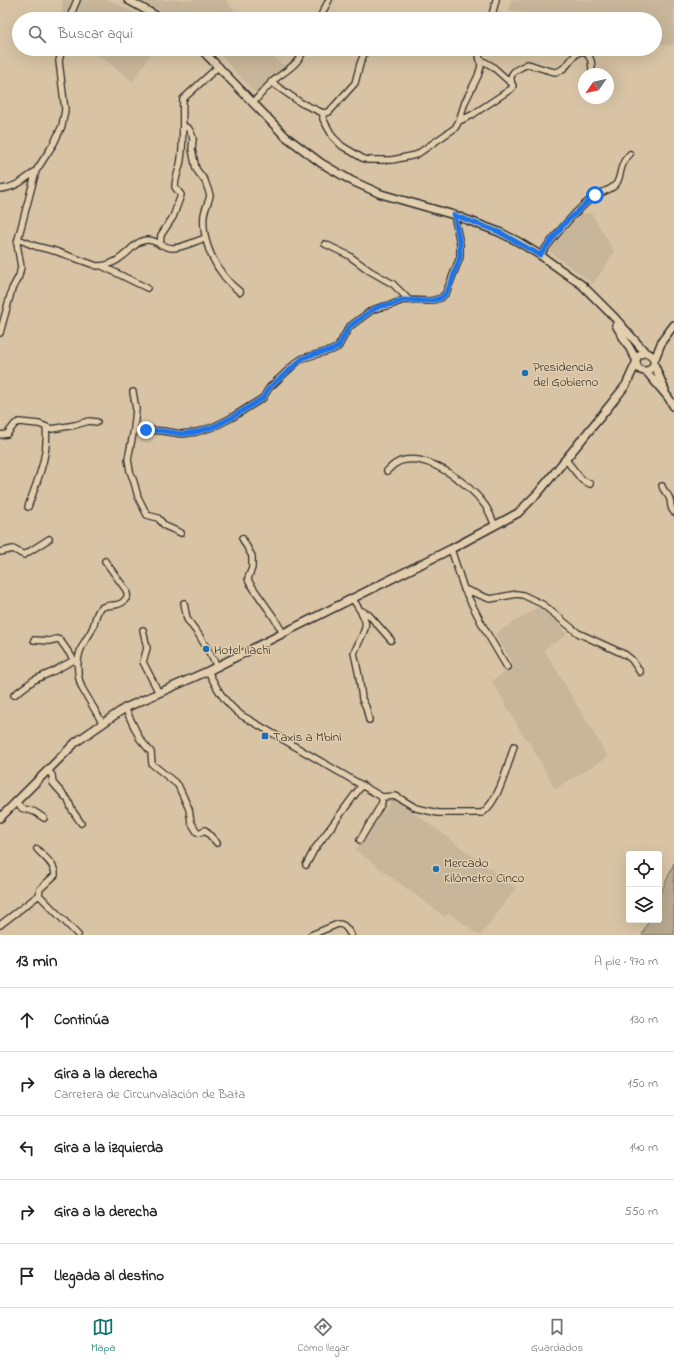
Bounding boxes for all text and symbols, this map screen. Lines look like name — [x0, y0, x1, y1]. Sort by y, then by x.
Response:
search box — [12, 12, 662, 56]
icon: search — [26, 23, 48, 45]
text: Buscar aquí — [58, 23, 133, 45]
north arrow — [578, 68, 614, 104]
route start — [586, 186, 604, 204]
place label: Presidencia del Gobierno — [533, 358, 599, 392]
marker: Presidencia del Gobierno — [520, 368, 530, 378]
route end — [137, 421, 155, 439]
place label: Hotel Ilachi — [214, 641, 271, 660]
marker: Hotel Ilachi — [201, 644, 211, 654]
place label: Taxis a Mbini — [273, 728, 342, 747]
marker: Taxis a Mbini — [260, 731, 270, 741]
map controls — [626, 851, 662, 923]
button: locate — [626, 851, 662, 887]
place label: Mercado Kilómetro Cinco — [444, 854, 525, 888]
marker: Mercado Kilómetro Cinco — [431, 864, 441, 874]
button: layers — [626, 887, 662, 923]
text: 13 min — [16, 949, 57, 974]
text: A pie · 970 m — [594, 952, 658, 971]
icon: ahead — [16, 1009, 38, 1031]
text: Continúa — [54, 1009, 109, 1031]
text: 130 m — [630, 1010, 658, 1029]
text: Gira a la derecha — [54, 1063, 157, 1085]
icon: right — [16, 1073, 38, 1095]
text: 150 m — [627, 1074, 658, 1093]
text: Carretera de Circunvalación de Bata — [54, 1085, 245, 1104]
icon: left — [16, 1137, 38, 1159]
text: Gira a la izquierda — [54, 1137, 163, 1159]
text: 140 m — [630, 1138, 658, 1157]
icon: right — [16, 1201, 38, 1223]
text: Gira a la derecha — [54, 1201, 157, 1223]
text: 550 m — [624, 1202, 658, 1221]
icon: arrive — [16, 1265, 38, 1287]
text: Llegada al destino — [54, 1265, 164, 1287]
tab: Mapa — [91, 1316, 115, 1356]
tab: Cómo llegar — [297, 1316, 349, 1356]
tab: Guardados — [531, 1316, 583, 1356]

